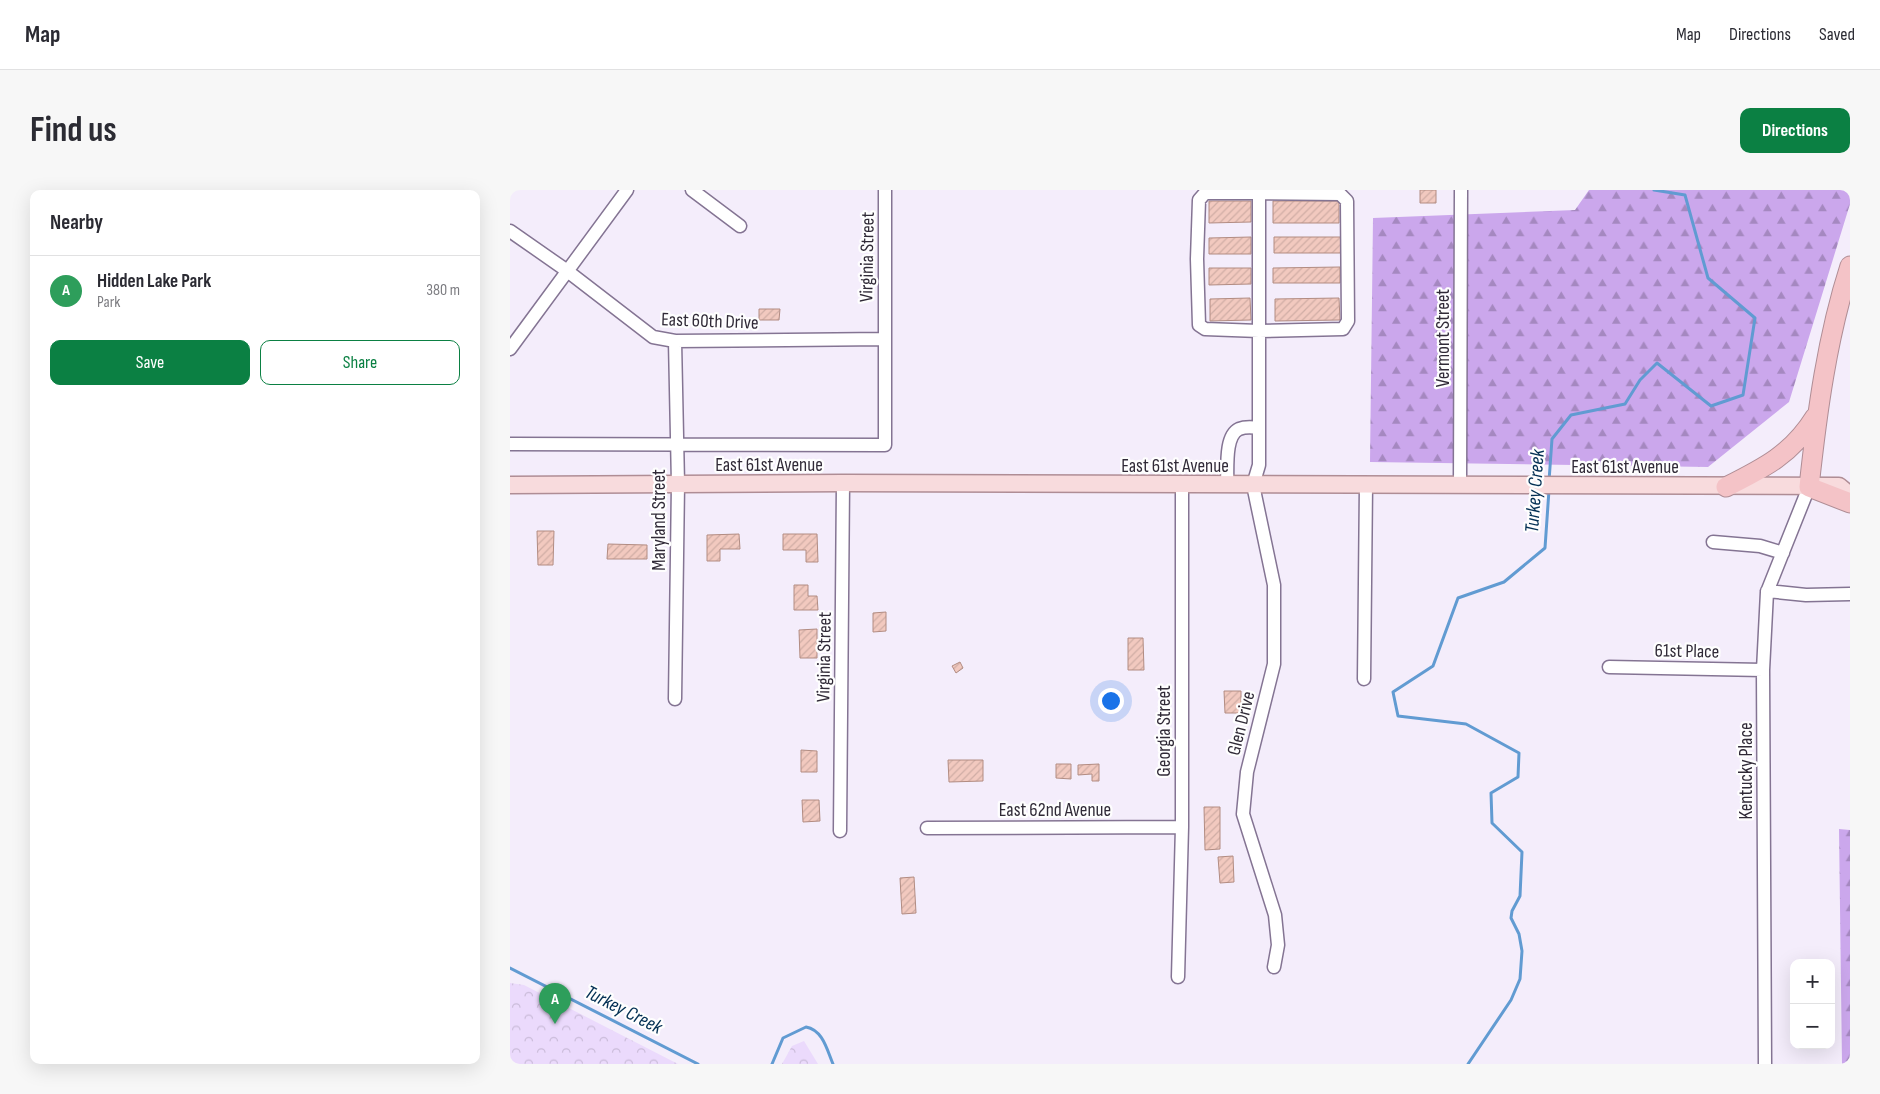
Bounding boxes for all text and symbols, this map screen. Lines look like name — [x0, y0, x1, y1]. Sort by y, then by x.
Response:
text: Map — [25, 20, 60, 49]
text: Map — [1676, 24, 1701, 45]
text: Directions — [1729, 24, 1791, 45]
text: Saved — [1819, 24, 1855, 45]
button: Directions — [1740, 108, 1850, 153]
text: Find us — [30, 109, 117, 152]
text: Nearby — [50, 210, 103, 235]
street label: Virginia Street — [855, 212, 880, 302]
text: Hidden Lake Park — [97, 270, 211, 293]
text: A — [62, 281, 70, 300]
text: 380 m — [426, 281, 460, 300]
street label: Vermont Street — [1432, 289, 1455, 387]
text: Park — [97, 293, 120, 312]
street label: East 60th Drive — [661, 308, 759, 335]
button: Save — [50, 340, 250, 385]
button: Share — [260, 340, 460, 385]
water label: Turkey Creek — [1520, 448, 1550, 534]
street label: East 61st Avenue — [715, 454, 823, 477]
street label: East 61st Avenue — [1121, 455, 1229, 478]
street label: East 61st Avenue — [1571, 456, 1679, 479]
street label: Maryland Street — [648, 469, 671, 571]
street label: Virginia Street — [812, 612, 837, 702]
street label: 61st Place — [1654, 639, 1719, 664]
street label: Georgia Street — [1153, 685, 1176, 777]
your location — [1098, 688, 1124, 714]
street label: Glen Drive — [1222, 689, 1260, 758]
street label: Kentucky Place — [1735, 722, 1758, 820]
street label: East 62nd Avenue — [999, 799, 1111, 822]
map controls — [1790, 959, 1835, 1049]
button: + — [1790, 959, 1835, 1004]
water label: Turkey Creek — [581, 980, 667, 1040]
pin: A — [539, 983, 571, 1024]
button: − — [1790, 1004, 1835, 1049]

